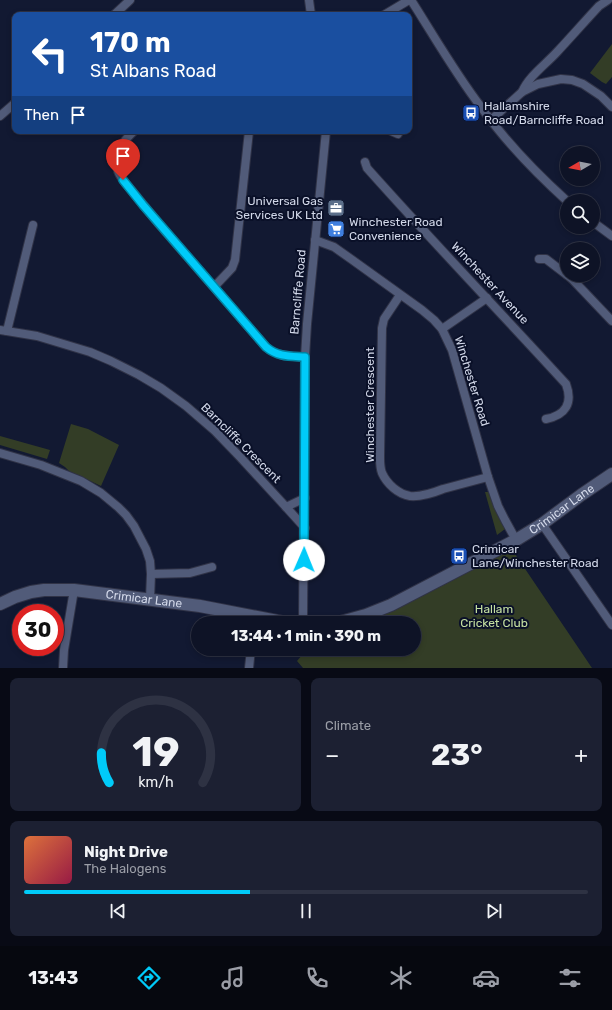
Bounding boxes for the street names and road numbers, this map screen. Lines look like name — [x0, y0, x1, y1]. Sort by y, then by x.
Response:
street label: Winchester Avenue — [448, 239, 532, 327]
street label: Barncliffe Road — [287, 249, 309, 335]
street label: Winchester Road — [452, 334, 492, 428]
street label: Winchester Crescent — [363, 347, 377, 463]
street label: Barncliffe Crescent — [198, 400, 284, 486]
street label: Crimicar Lane — [526, 481, 597, 537]
street label: Crimicar Lane — [105, 587, 183, 611]

